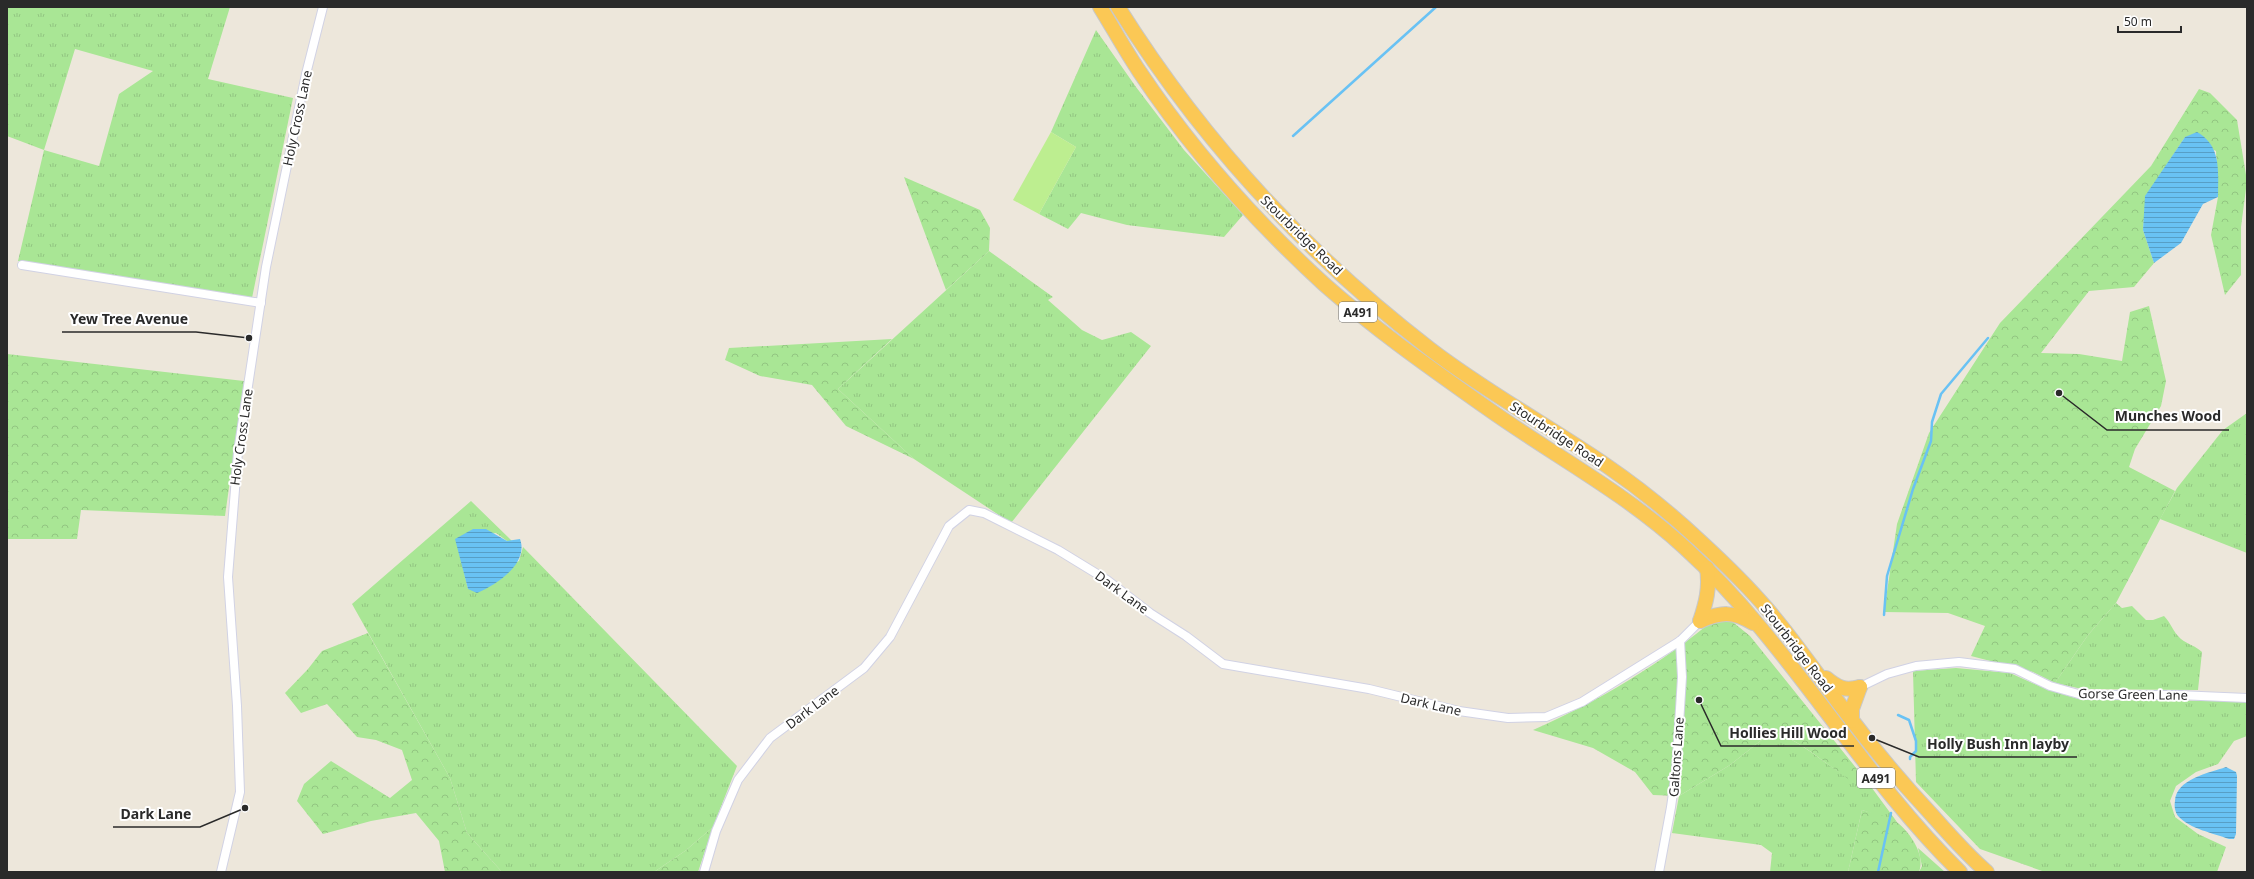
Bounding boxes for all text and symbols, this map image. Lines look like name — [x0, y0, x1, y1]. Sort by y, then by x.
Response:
scale bar — [2118, 8, 2181, 34]
text: 50 m — [2124, 13, 2152, 30]
street label: Holy Cross Lane — [278, 69, 316, 167]
street label: Stourbridge Road — [1257, 191, 1347, 279]
road number: A491 — [1339, 302, 1377, 322]
callout: Yew Tree Avenue — [62, 306, 196, 332]
text: Yew Tree Avenue — [70, 309, 188, 328]
street label: Holy Cross Lane — [225, 388, 257, 486]
street label: Stourbridge Road — [1507, 397, 1607, 471]
callout: Munches Wood — [2107, 404, 2229, 430]
text: Munches Wood — [2115, 406, 2221, 425]
street label: Dark Lane — [1092, 567, 1152, 617]
street label: Stourbridge Road — [1757, 600, 1837, 696]
street label: Dark Lane — [782, 681, 842, 733]
street label: Gorse Green Lane — [2078, 684, 2188, 704]
street label: Dark Lane — [1399, 688, 1463, 720]
street label: Galtons Lane — [1664, 717, 1688, 797]
callout: Hollies Hill Wood — [1721, 720, 1854, 746]
text: Hollies Hill Wood — [1729, 723, 1847, 742]
callout: Holly Bush Inn layby — [1919, 731, 2077, 757]
text: Holly Bush Inn layby — [1927, 734, 2069, 753]
road number: A491 — [1857, 768, 1895, 788]
callout: Dark Lane — [113, 801, 200, 827]
text: Dark Lane — [121, 804, 191, 823]

